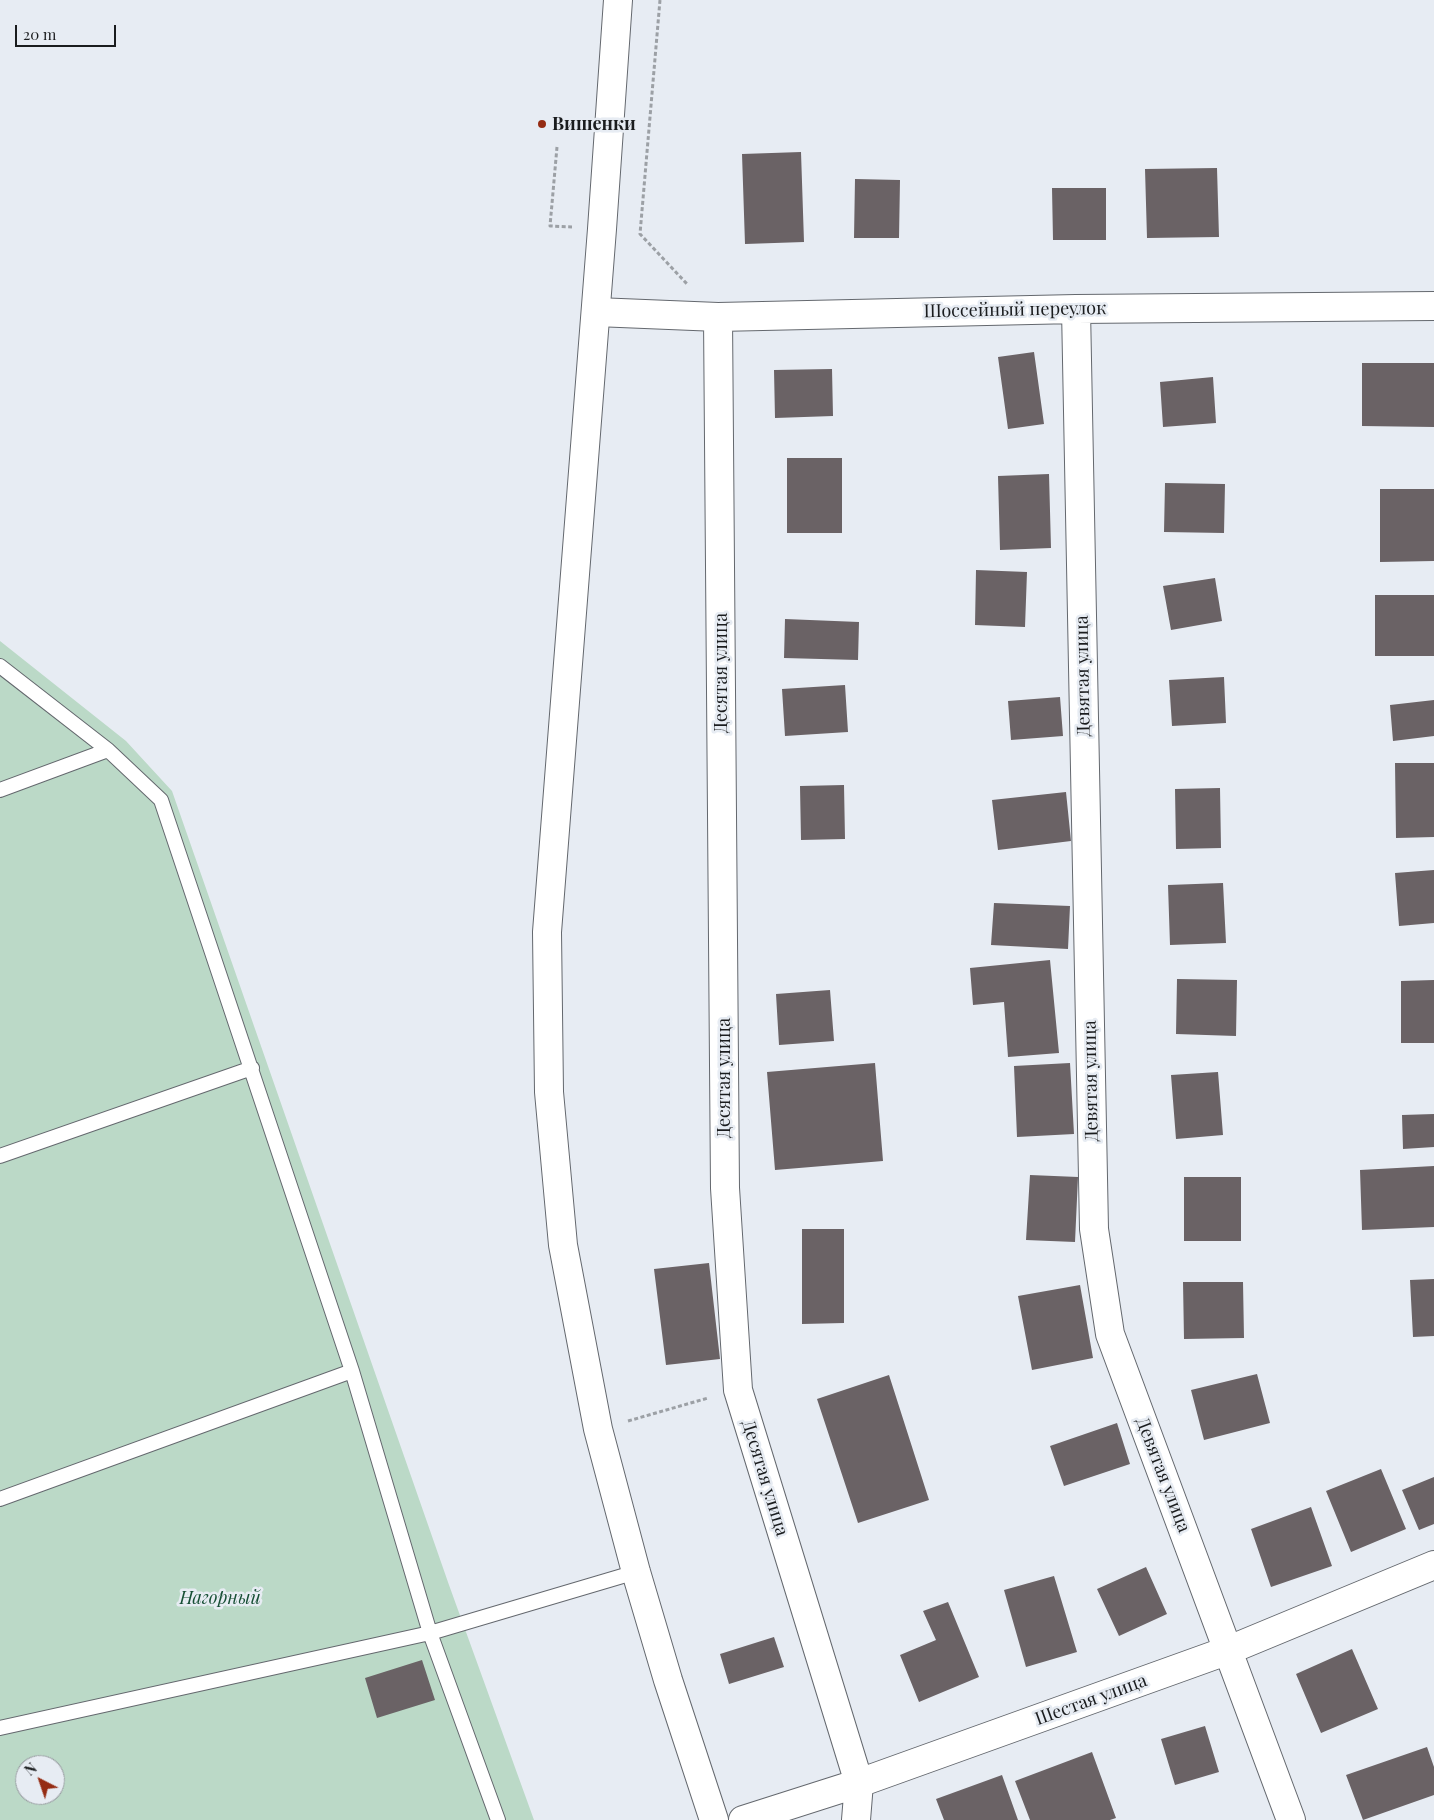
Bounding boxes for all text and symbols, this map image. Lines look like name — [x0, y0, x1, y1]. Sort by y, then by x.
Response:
scale bar — [18, 15, 119, 47]
text: 20 m — [23, 24, 56, 44]
place label: Вишенки — [552, 113, 636, 135]
marker: Вишенки — [536, 118, 548, 130]
street label: Шоссейный переулок — [923, 298, 1107, 322]
street label: Десятая улица — [710, 613, 732, 733]
street label: Девятая улица — [1071, 615, 1095, 737]
street label: Десятая улица — [713, 1018, 735, 1138]
street label: Девятая улица — [1079, 1020, 1103, 1142]
street label: Девятая улица — [1131, 1414, 1195, 1536]
street label: Десятая улица — [737, 1417, 793, 1539]
park label: Нагорный — [179, 1587, 261, 1609]
street label: Шестая улица — [1032, 1670, 1150, 1730]
north arrow — [15, 1755, 65, 1805]
text: N — [20, 1759, 41, 1780]

